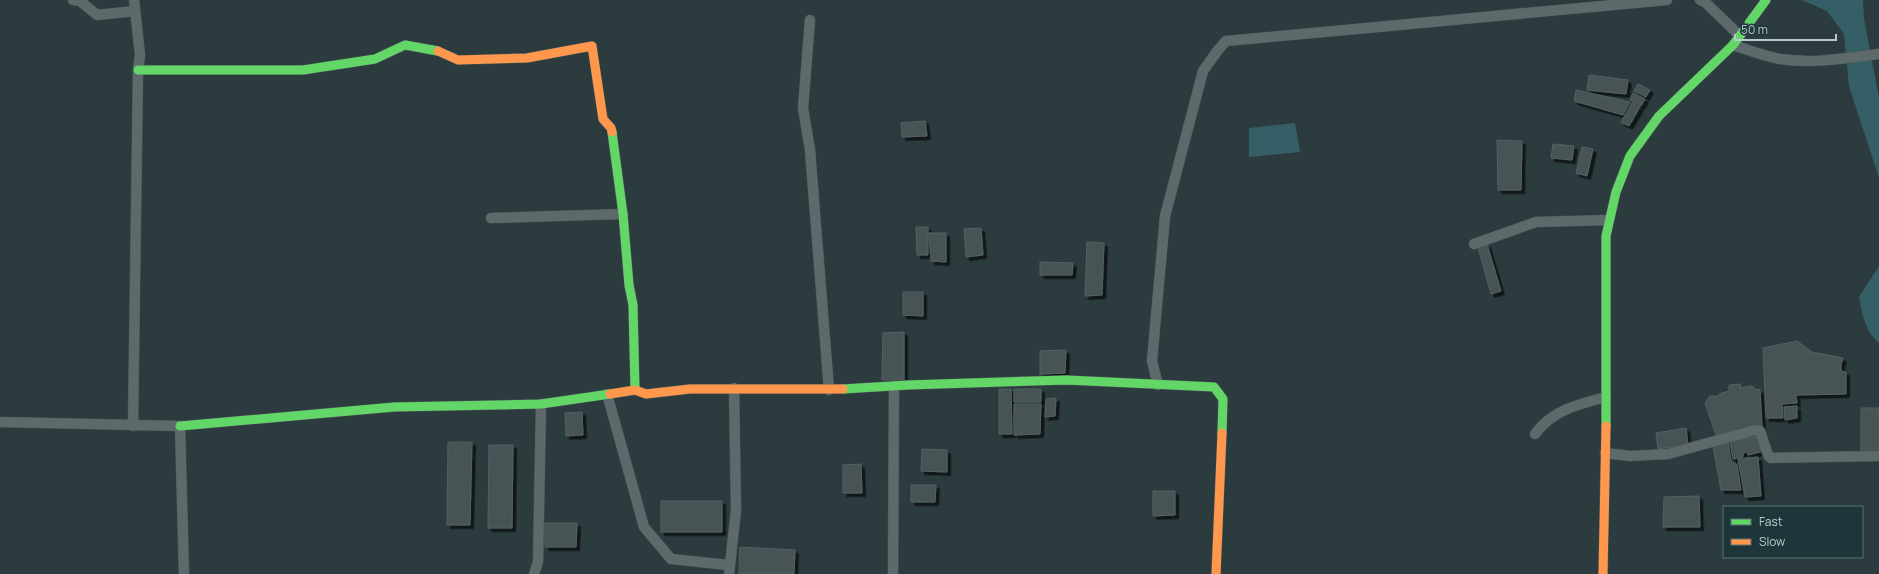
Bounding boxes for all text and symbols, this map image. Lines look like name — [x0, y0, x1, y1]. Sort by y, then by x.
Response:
scale bar — [1735, 16, 1836, 42]
text: 50 m — [1741, 21, 1768, 38]
legend — [1723, 506, 1863, 558]
text: Fast — [1759, 513, 1783, 530]
text: Slow — [1759, 533, 1785, 550]

